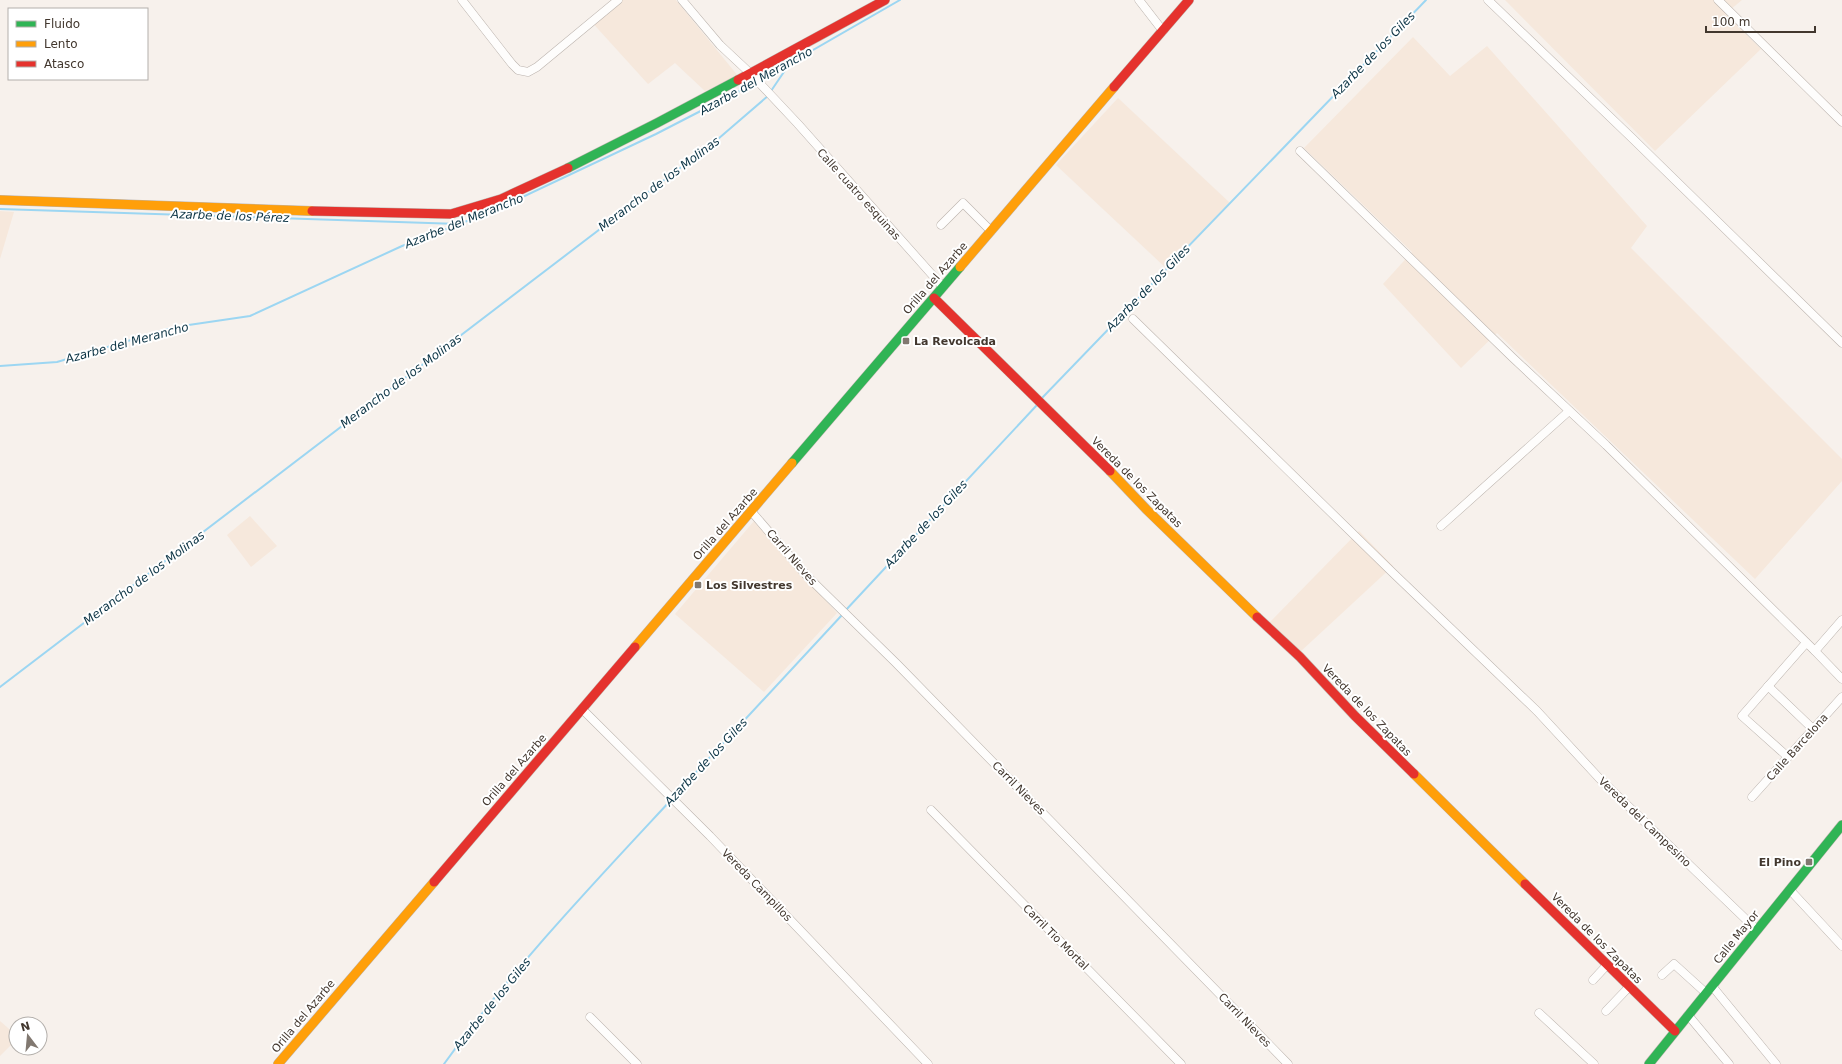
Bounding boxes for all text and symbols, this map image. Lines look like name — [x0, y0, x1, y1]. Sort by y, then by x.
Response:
legend — [8, 8, 148, 80]
scale bar — [1706, 8, 1815, 34]
water label: Azarbe de los Giles — [1327, 9, 1418, 102]
text: 100 m — [1712, 15, 1750, 29]
text: Fluido — [44, 17, 80, 31]
text: Lento — [44, 37, 78, 51]
water label: Azarbe del Merancho — [696, 44, 815, 118]
text: Atasco — [44, 57, 84, 71]
water label: Merancho de los Molinas — [596, 134, 722, 234]
street label: Calle cuatro esquinas — [814, 146, 903, 243]
water label: Azarbe del Merancho — [402, 191, 525, 252]
water label: Azarbe de los Pérez — [170, 207, 290, 225]
street label: Orilla del Azarbe — [901, 239, 970, 317]
water label: Azarbe de los Giles — [1102, 242, 1193, 335]
water label: Azarbe del Merancho — [63, 320, 190, 366]
water label: Merancho de los Molinas — [338, 331, 464, 431]
place label: La Revolcada — [914, 335, 996, 348]
marker: La Revolcada — [901, 336, 911, 346]
street label: Vereda de los Zapatas — [1089, 434, 1185, 531]
water label: Azarbe de los Giles — [881, 477, 970, 571]
street label: Orilla del Azarbe — [691, 485, 760, 563]
street label: Carril Nieves — [764, 527, 820, 588]
water label: Merancho de los Molinas — [81, 528, 207, 628]
place label: Los Silvestres — [706, 579, 793, 592]
marker: Los Silvestres — [693, 580, 703, 590]
street label: Vereda de los Zapatas — [1319, 662, 1414, 759]
street label: Calle Barcelona — [1764, 711, 1831, 784]
water label: Azarbe de los Giles — [661, 715, 750, 809]
street label: Orilla del Azarbe — [480, 731, 549, 809]
street label: Carril Nieves — [989, 759, 1048, 818]
street label: Vereda del Campesino — [1596, 775, 1694, 870]
street label: Vereda Campillos — [719, 846, 795, 924]
place label: El Pino — [1759, 856, 1801, 869]
marker: El Pino — [1804, 857, 1814, 867]
street label: Vereda de los Zapatas — [1549, 890, 1645, 987]
street label: Carril Tio Mortal — [1020, 902, 1091, 973]
street label: Calle Mayor — [1711, 908, 1762, 967]
water label: Azarbe de los Giles — [450, 955, 534, 1054]
street label: Orilla del Azarbe — [269, 977, 338, 1055]
street label: Carril Nieves — [1216, 991, 1274, 1050]
north arrow — [8, 1016, 48, 1056]
text: N — [19, 1019, 32, 1034]

